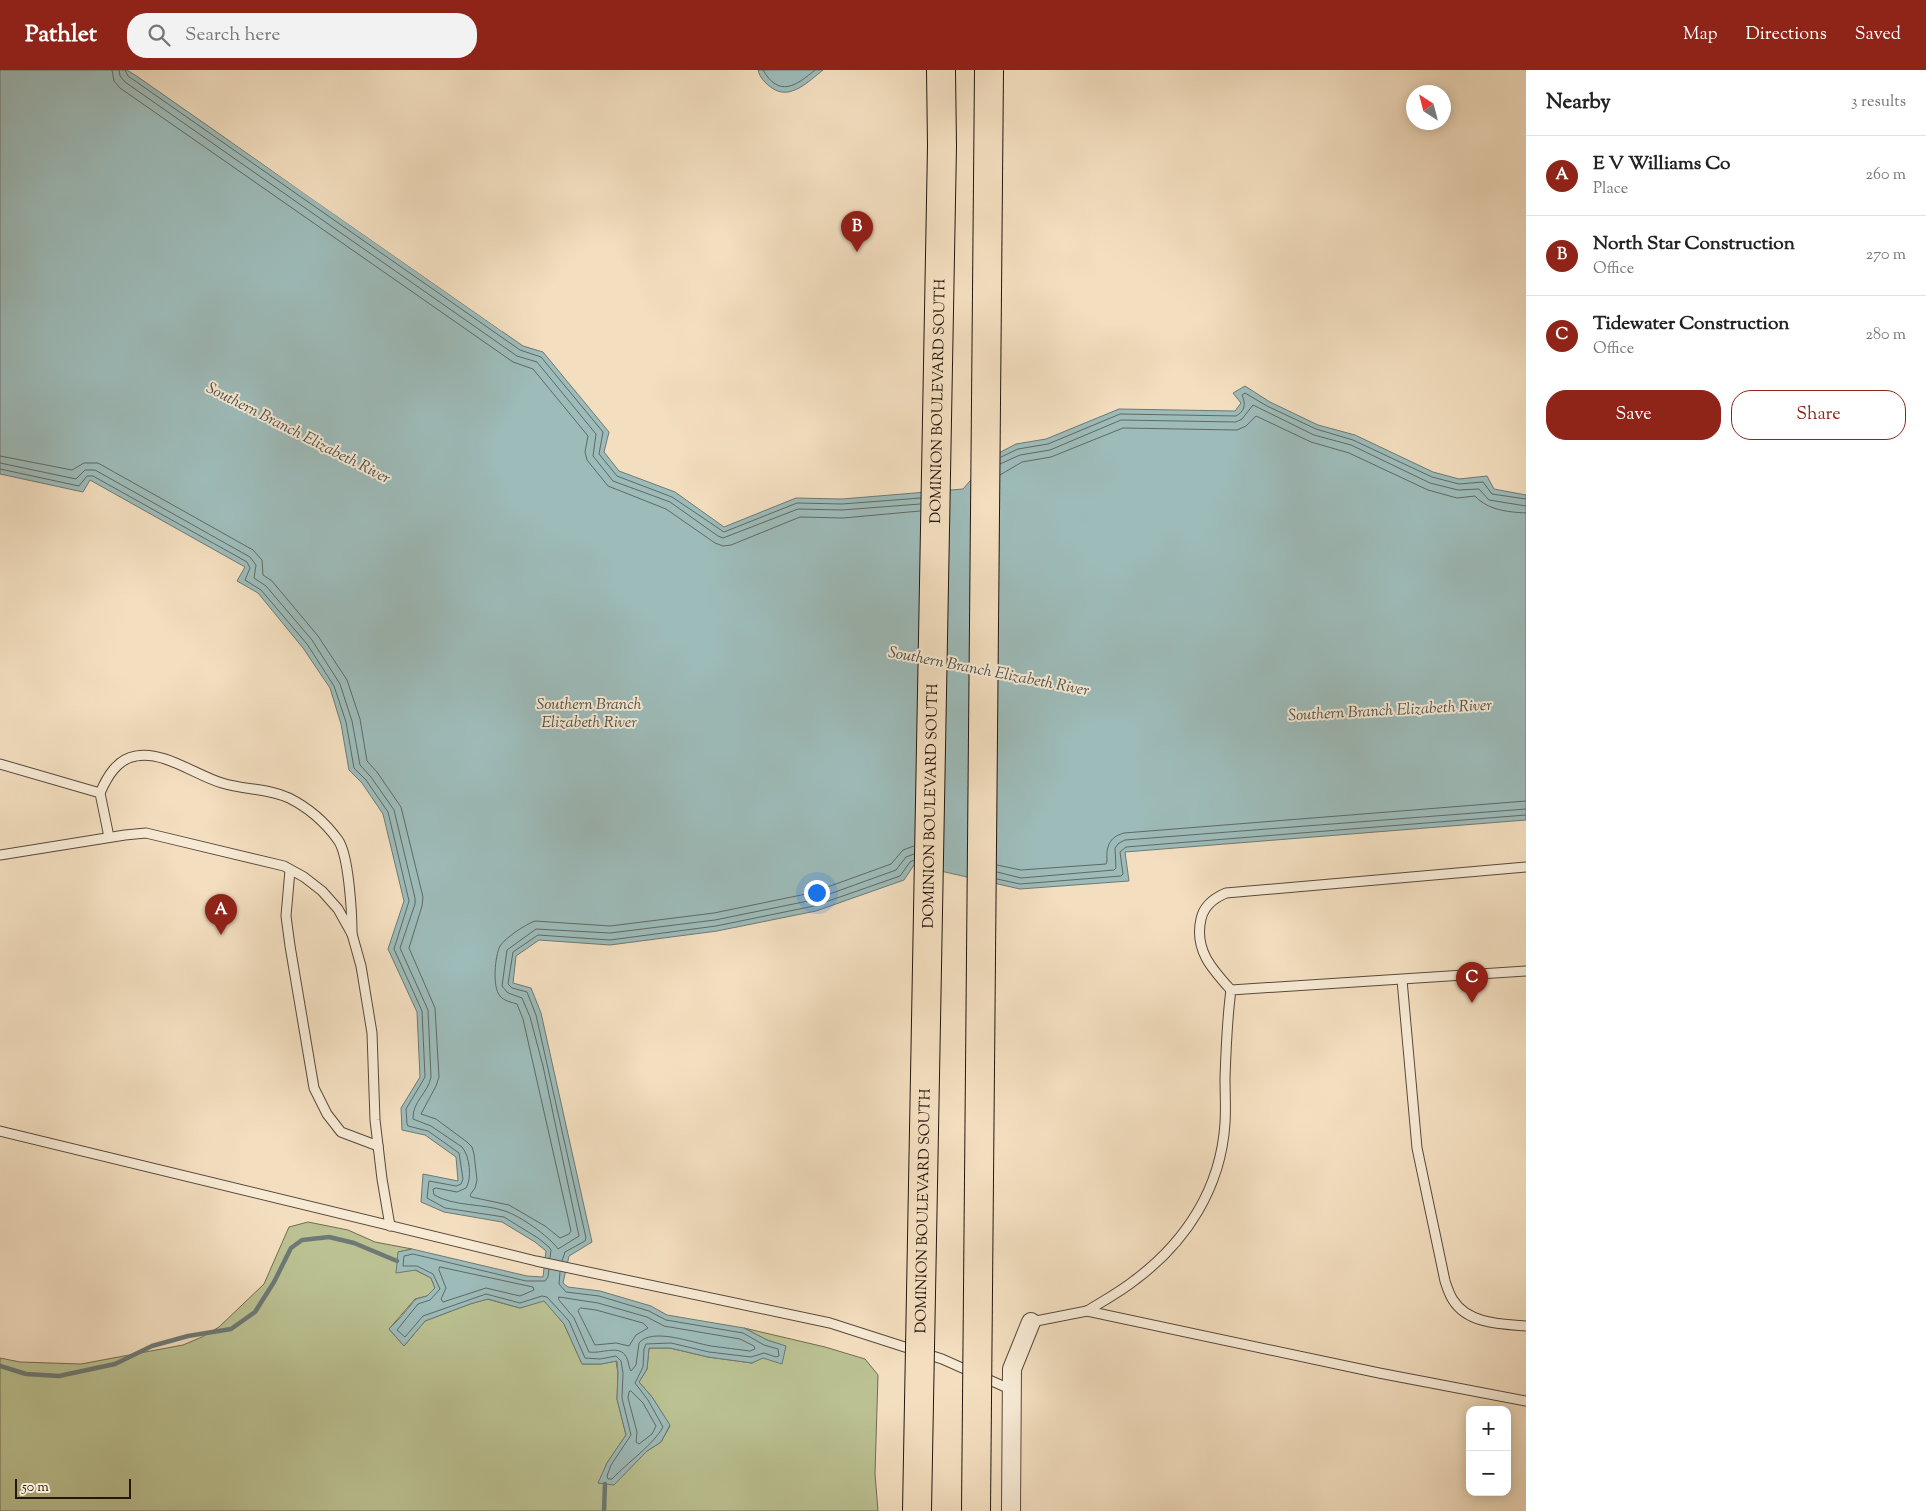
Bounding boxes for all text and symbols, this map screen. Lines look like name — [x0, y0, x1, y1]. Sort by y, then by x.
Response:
search box — [127, 13, 477, 58]
text: Pathlet — [25, 18, 97, 52]
icon: search — [145, 21, 173, 49]
text: Search here — [185, 22, 280, 49]
text: Map — [1683, 22, 1718, 48]
text: Directions — [1746, 22, 1827, 48]
text: Saved — [1855, 22, 1901, 48]
north arrow — [1406, 85, 1451, 130]
text: Nearby — [1546, 88, 1611, 118]
text: 3 results — [1851, 91, 1906, 114]
text: E V Williams Co — [1593, 151, 1730, 178]
text: A — [1556, 164, 1569, 187]
text: 260 m — [1865, 164, 1906, 187]
text: Place — [1593, 178, 1628, 201]
pin: B — [841, 211, 873, 252]
text: North Star Construction — [1593, 231, 1795, 258]
text: B — [1557, 244, 1567, 267]
text: 270 m — [1866, 244, 1906, 267]
text: Office — [1593, 258, 1634, 281]
street label: DOMINION BOULEVARD SOUTH — [926, 278, 952, 524]
text: Tidewater Construction — [1593, 311, 1790, 338]
text: C — [1556, 324, 1568, 347]
text: 280 m — [1865, 324, 1906, 347]
text: Office — [1593, 338, 1634, 361]
water label: Southern Branch Elizabeth River — [202, 378, 394, 491]
button: Save — [1546, 390, 1721, 440]
button: Share — [1731, 390, 1906, 440]
water label: Southern Branch Elizabeth River — [886, 642, 1091, 703]
street label: DOMINION BOULEVARD SOUTH — [919, 683, 944, 929]
water label: Southern Branch Elizabeth River — [537, 694, 642, 735]
water label: Southern Branch Elizabeth River — [1288, 695, 1493, 728]
your location — [804, 880, 830, 906]
pin: A — [205, 894, 237, 935]
pin: C — [1456, 962, 1488, 1003]
street label: DOMINION BOULEVARD SOUTH — [911, 1088, 937, 1334]
map controls — [1466, 1406, 1511, 1496]
button: + — [1466, 1406, 1511, 1451]
button: − — [1466, 1451, 1511, 1496]
scale bar — [15, 1476, 131, 1499]
text: 50 m — [22, 1478, 49, 1498]

